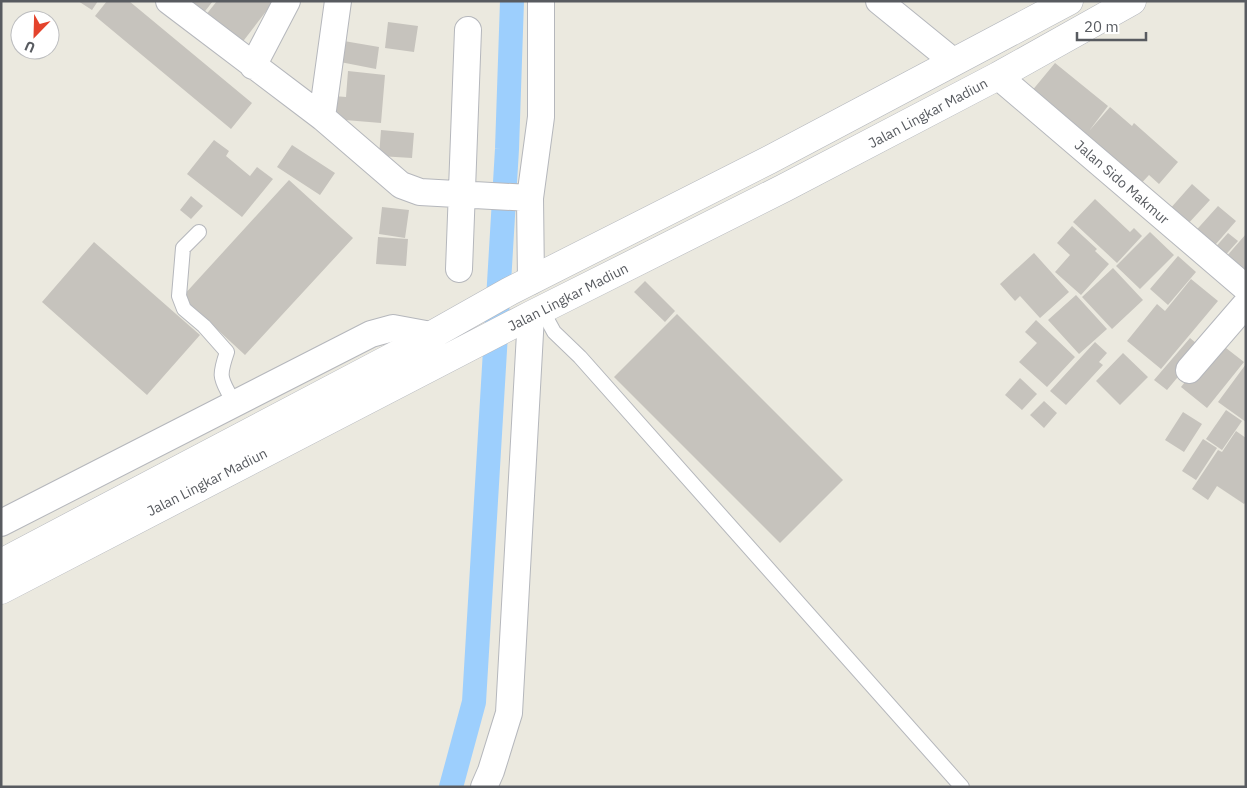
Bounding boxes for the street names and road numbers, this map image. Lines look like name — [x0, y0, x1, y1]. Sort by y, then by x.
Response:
street label: Jalan Lingkar Madiun — [865, 74, 991, 152]
street label: Jalan Sido Makmur — [1071, 136, 1173, 228]
street label: Jalan Lingkar Madiun — [505, 259, 631, 335]
street label: Jalan Lingkar Madiun — [144, 444, 270, 520]

